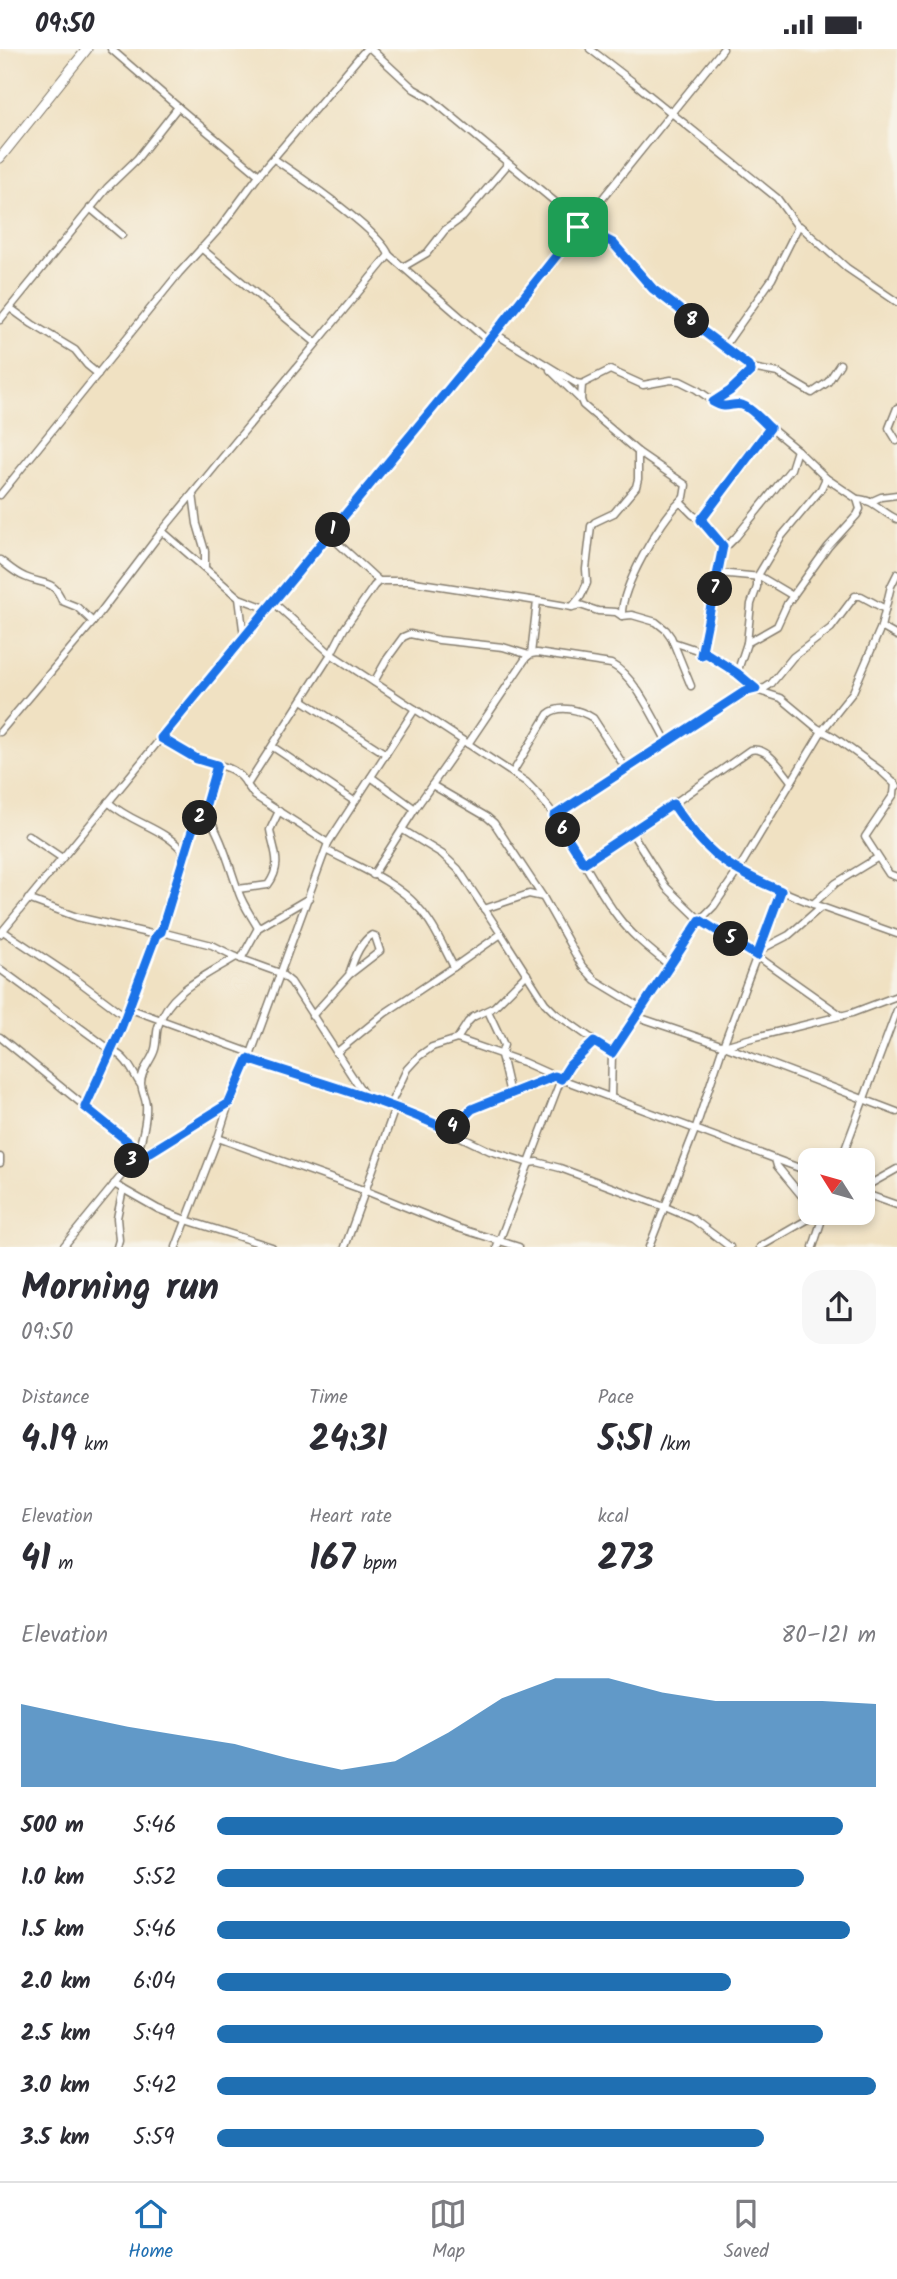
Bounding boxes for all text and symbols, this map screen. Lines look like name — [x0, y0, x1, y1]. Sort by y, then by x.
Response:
text: 09:50 — [35, 4, 94, 46]
pin — [548, 197, 608, 257]
icon: arrive — [559, 208, 597, 246]
pin: 8 — [674, 303, 710, 339]
text: 8 — [686, 305, 697, 335]
pin: 1 — [316, 512, 350, 547]
text: 1 — [330, 514, 335, 544]
pin: 7 — [698, 571, 732, 607]
text: 7 — [710, 573, 719, 603]
pin: 2 — [182, 801, 218, 835]
text: 2 — [194, 802, 205, 832]
pin: 6 — [546, 813, 580, 847]
text: 6 — [557, 814, 568, 844]
pin: 5 — [714, 921, 748, 957]
text: 5 — [726, 923, 735, 953]
pin: 4 — [435, 1109, 470, 1145]
text: 4 — [447, 1111, 458, 1141]
pin: 3 — [114, 1143, 150, 1179]
text: 3 — [126, 1145, 137, 1175]
north arrow — [798, 1148, 875, 1225]
map controls — [798, 1148, 875, 1225]
text: Morning run — [21, 1259, 219, 1319]
button: share — [802, 1270, 876, 1344]
text: 09:50 — [21, 1315, 73, 1351]
text: Distance — [21, 1383, 89, 1413]
text: Time — [309, 1383, 348, 1413]
text: Pace — [598, 1383, 634, 1413]
text: 4.19 — [21, 1413, 77, 1469]
text: 24:31 — [309, 1413, 387, 1469]
text: 5:51 — [598, 1413, 652, 1469]
text: km — [77, 1430, 108, 1460]
text: /km — [652, 1430, 691, 1460]
text: Elevation — [21, 1502, 93, 1532]
text: Heart rate — [309, 1502, 392, 1532]
text: kcal — [598, 1502, 629, 1532]
text: 41 — [21, 1532, 51, 1588]
text: 167 — [309, 1532, 355, 1588]
text: 273 — [598, 1532, 654, 1588]
text: m — [51, 1549, 73, 1579]
text: bpm — [355, 1549, 397, 1579]
text: Elevation — [21, 1618, 108, 1654]
text: 80–121 m — [781, 1618, 876, 1654]
text: 500 m — [21, 1808, 84, 1844]
text: 5:46 — [133, 1808, 176, 1844]
text: 1.0 km — [21, 1860, 84, 1896]
text: 5:52 — [133, 1860, 177, 1896]
text: 1.5 km — [21, 1912, 84, 1948]
text: 5:46 — [133, 1912, 176, 1948]
text: 2.0 km — [21, 1964, 91, 2000]
text: 6:04 — [133, 1964, 176, 2000]
text: 2.5 km — [21, 2016, 91, 2052]
text: 5:49 — [133, 2016, 175, 2052]
text: 3.0 km — [21, 2068, 90, 2104]
text: 5:42 — [133, 2068, 177, 2104]
text: 3.5 km — [21, 2120, 90, 2156]
text: 5:59 — [133, 2120, 175, 2156]
tab: Home — [128, 2195, 173, 2267]
tab: Map — [429, 2195, 467, 2267]
tab: Saved — [724, 2195, 769, 2267]

